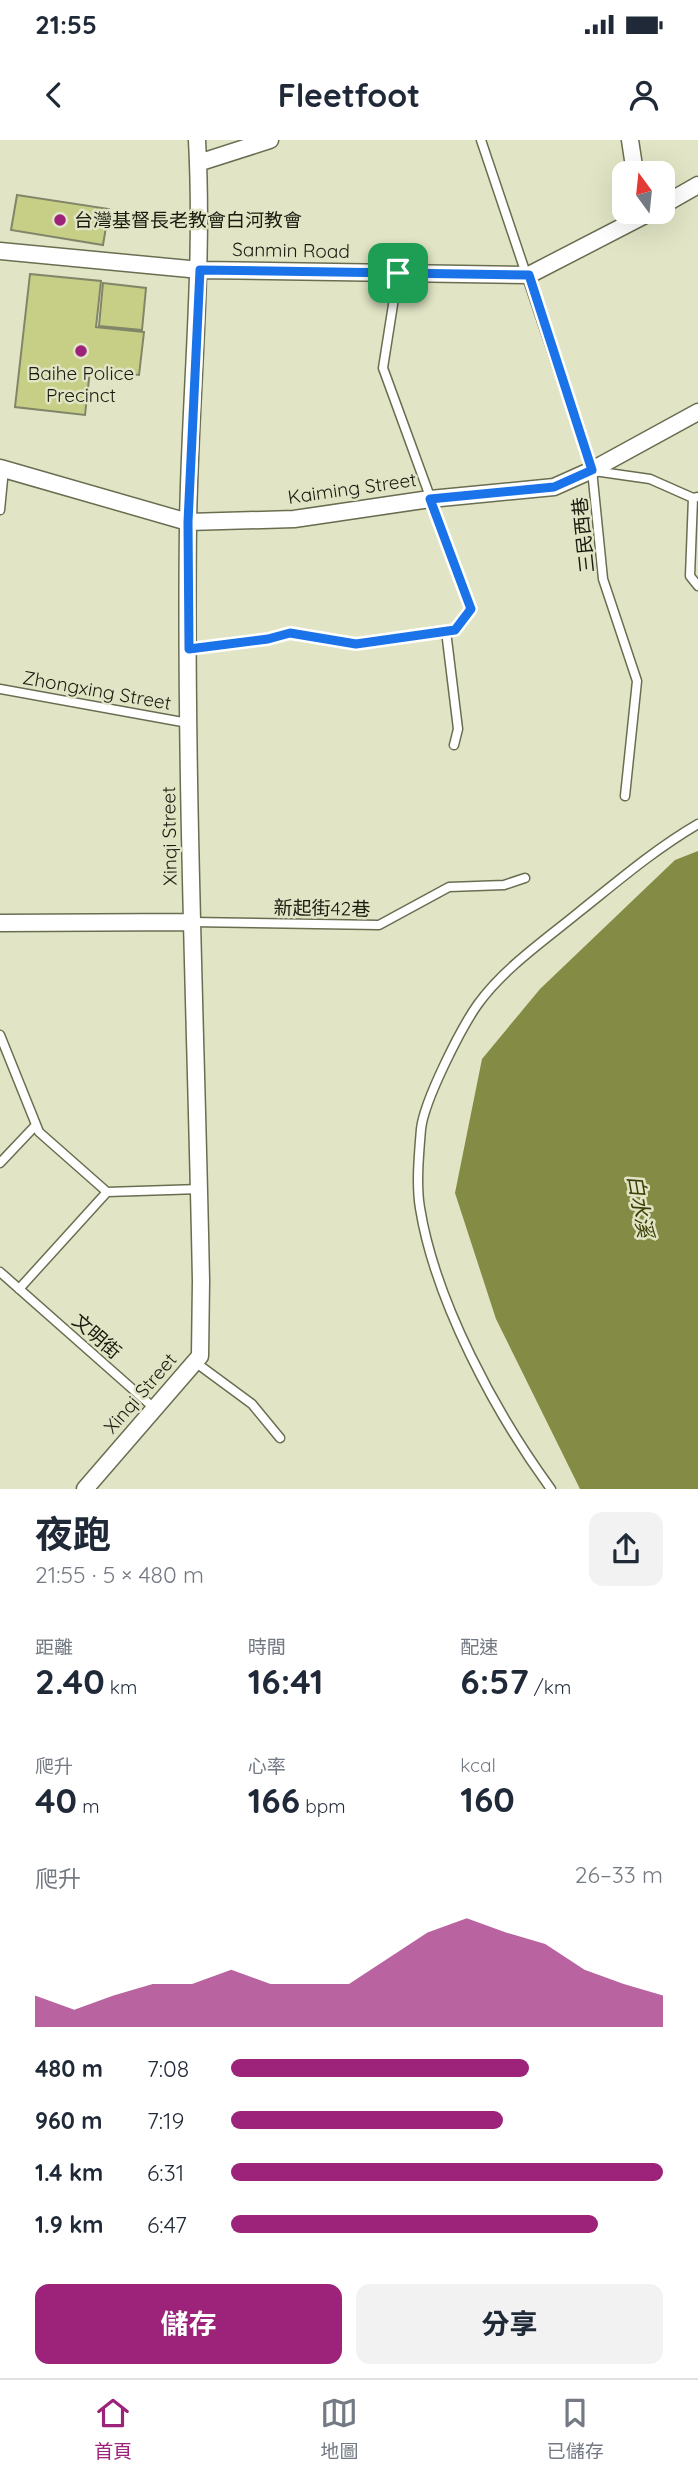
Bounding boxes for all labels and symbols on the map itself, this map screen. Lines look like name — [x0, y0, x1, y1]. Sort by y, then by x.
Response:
north arrow — [612, 161, 676, 224]
place label: 台灣基督長老教會白河教會 — [74, 208, 302, 232]
marker: 台灣基督長老教會白河教會 — [52, 212, 68, 228]
street label: Sanmin Road — [232, 237, 350, 263]
pin — [368, 243, 428, 303]
marker: Baihe Police Precinct — [73, 343, 89, 359]
place label: Baihe Police Precinct — [28, 361, 134, 407]
street label: Kaiming Street — [286, 467, 418, 509]
street label: 三民西巷 — [567, 496, 599, 574]
street label: Zhongxing Street — [21, 665, 173, 715]
street label: Xinqi Street — [156, 786, 182, 886]
street label: 新起街42巷 — [274, 895, 370, 921]
water label: 白水溪 — [623, 1173, 660, 1242]
street label: 文明街 — [68, 1308, 126, 1364]
street label: Xinqi Street — [98, 1348, 182, 1438]

